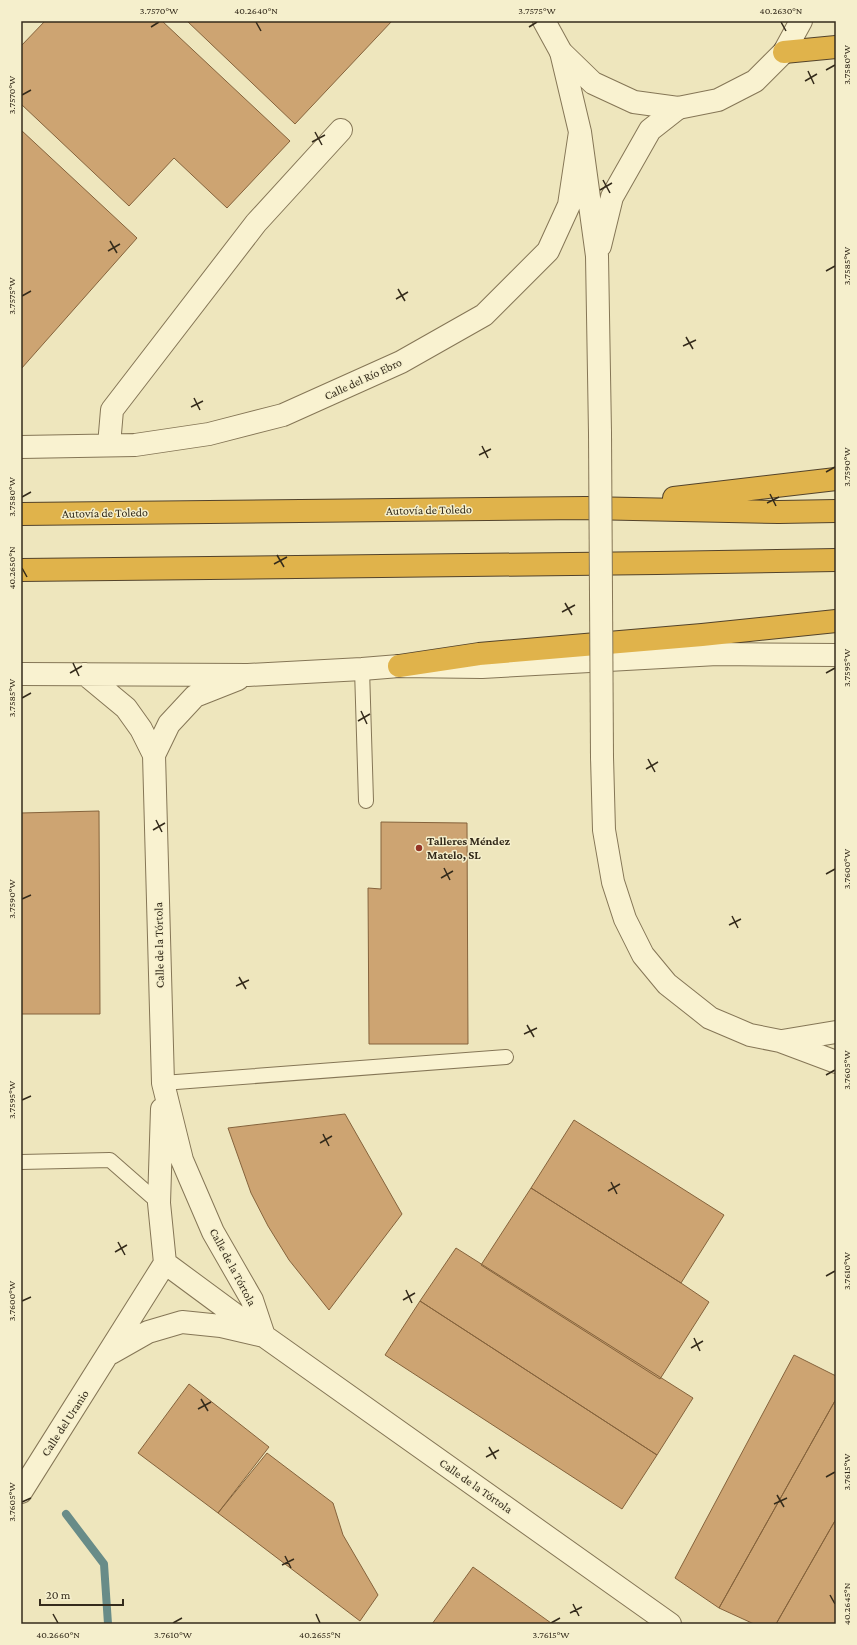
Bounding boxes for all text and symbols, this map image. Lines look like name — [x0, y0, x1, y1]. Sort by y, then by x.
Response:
text: 3.7570°W — [140, 5, 179, 16]
text: 40.2640°N — [234, 5, 278, 16]
text: 3.7575°W — [518, 5, 557, 16]
text: 40.2630°N — [760, 5, 803, 16]
text: 3.7580°W — [841, 44, 852, 85]
text: 3.7570°W — [6, 75, 17, 114]
text: 3.7585°W — [841, 246, 852, 285]
text: 3.7575°W — [6, 276, 17, 315]
street label: Calle del Río Ebro — [322, 355, 404, 403]
text: 3.7590°W — [841, 447, 852, 487]
text: 3.7580°W — [6, 476, 17, 517]
street label: Autovía de Toledo — [386, 502, 472, 518]
street label: Autovía de Toledo — [62, 505, 148, 521]
text: 40.2650°N — [6, 546, 17, 589]
text: 3.7595°W — [841, 648, 852, 687]
text: 3.7585°W — [6, 678, 17, 717]
place label: Talleres Méndez Matelo, SL — [427, 834, 510, 862]
marker: Talleres Méndez Matelo, SL — [414, 843, 424, 853]
text: 3.7600°W — [841, 848, 852, 889]
text: 3.7590°W — [6, 879, 17, 919]
street label: Calle de la Tórtola — [151, 901, 167, 988]
text: 3.7605°W — [841, 1050, 852, 1090]
text: 3.7595°W — [6, 1080, 17, 1119]
street label: Calle de la Tórtola — [207, 1226, 260, 1309]
text: 3.7610°W — [841, 1251, 852, 1290]
text: 3.7600°W — [6, 1280, 17, 1321]
street label: Calle del Uranio — [38, 1387, 92, 1459]
text: 3.7615°W — [841, 1453, 852, 1491]
street label: Calle de la Tórtola — [437, 1456, 516, 1517]
text: 3.7605°W — [6, 1482, 17, 1522]
scale bar — [40, 1581, 123, 1607]
text: 40.2645°N — [841, 1582, 852, 1625]
text: 20 m — [46, 1588, 71, 1602]
text: 40.2660°N — [36, 1629, 80, 1640]
text: 3.7610°W — [154, 1629, 193, 1640]
text: 40.2655°N — [299, 1629, 341, 1640]
text: 3.7615°W — [533, 1629, 570, 1640]

